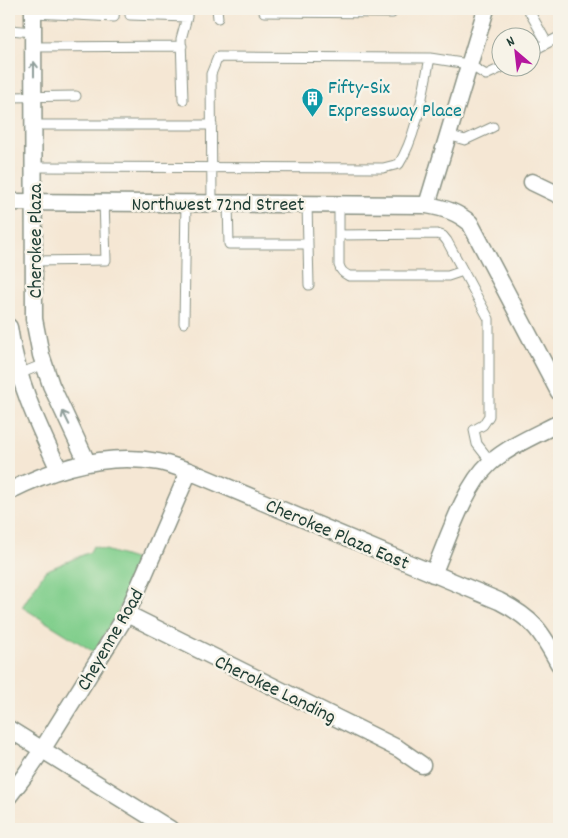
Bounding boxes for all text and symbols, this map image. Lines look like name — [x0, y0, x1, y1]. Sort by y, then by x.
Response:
north arrow — [490, 28, 540, 78]
text: N — [503, 32, 519, 53]
one-way arrow — [29, 61, 39, 78]
place label: Fifty-Six Expressway Place — [328, 75, 462, 126]
building icon: Fifty-Six Expressway Place — [300, 86, 324, 117]
street label: Cherokee Plaza — [23, 183, 51, 298]
street label: Northwest 72nd Street — [132, 192, 305, 220]
one-way arrow — [61, 411, 70, 426]
street label: Cherokee Plaza East — [261, 493, 413, 579]
street label: Cheyenne Road — [71, 584, 152, 697]
street label: Cherokee Landing — [209, 649, 340, 732]

